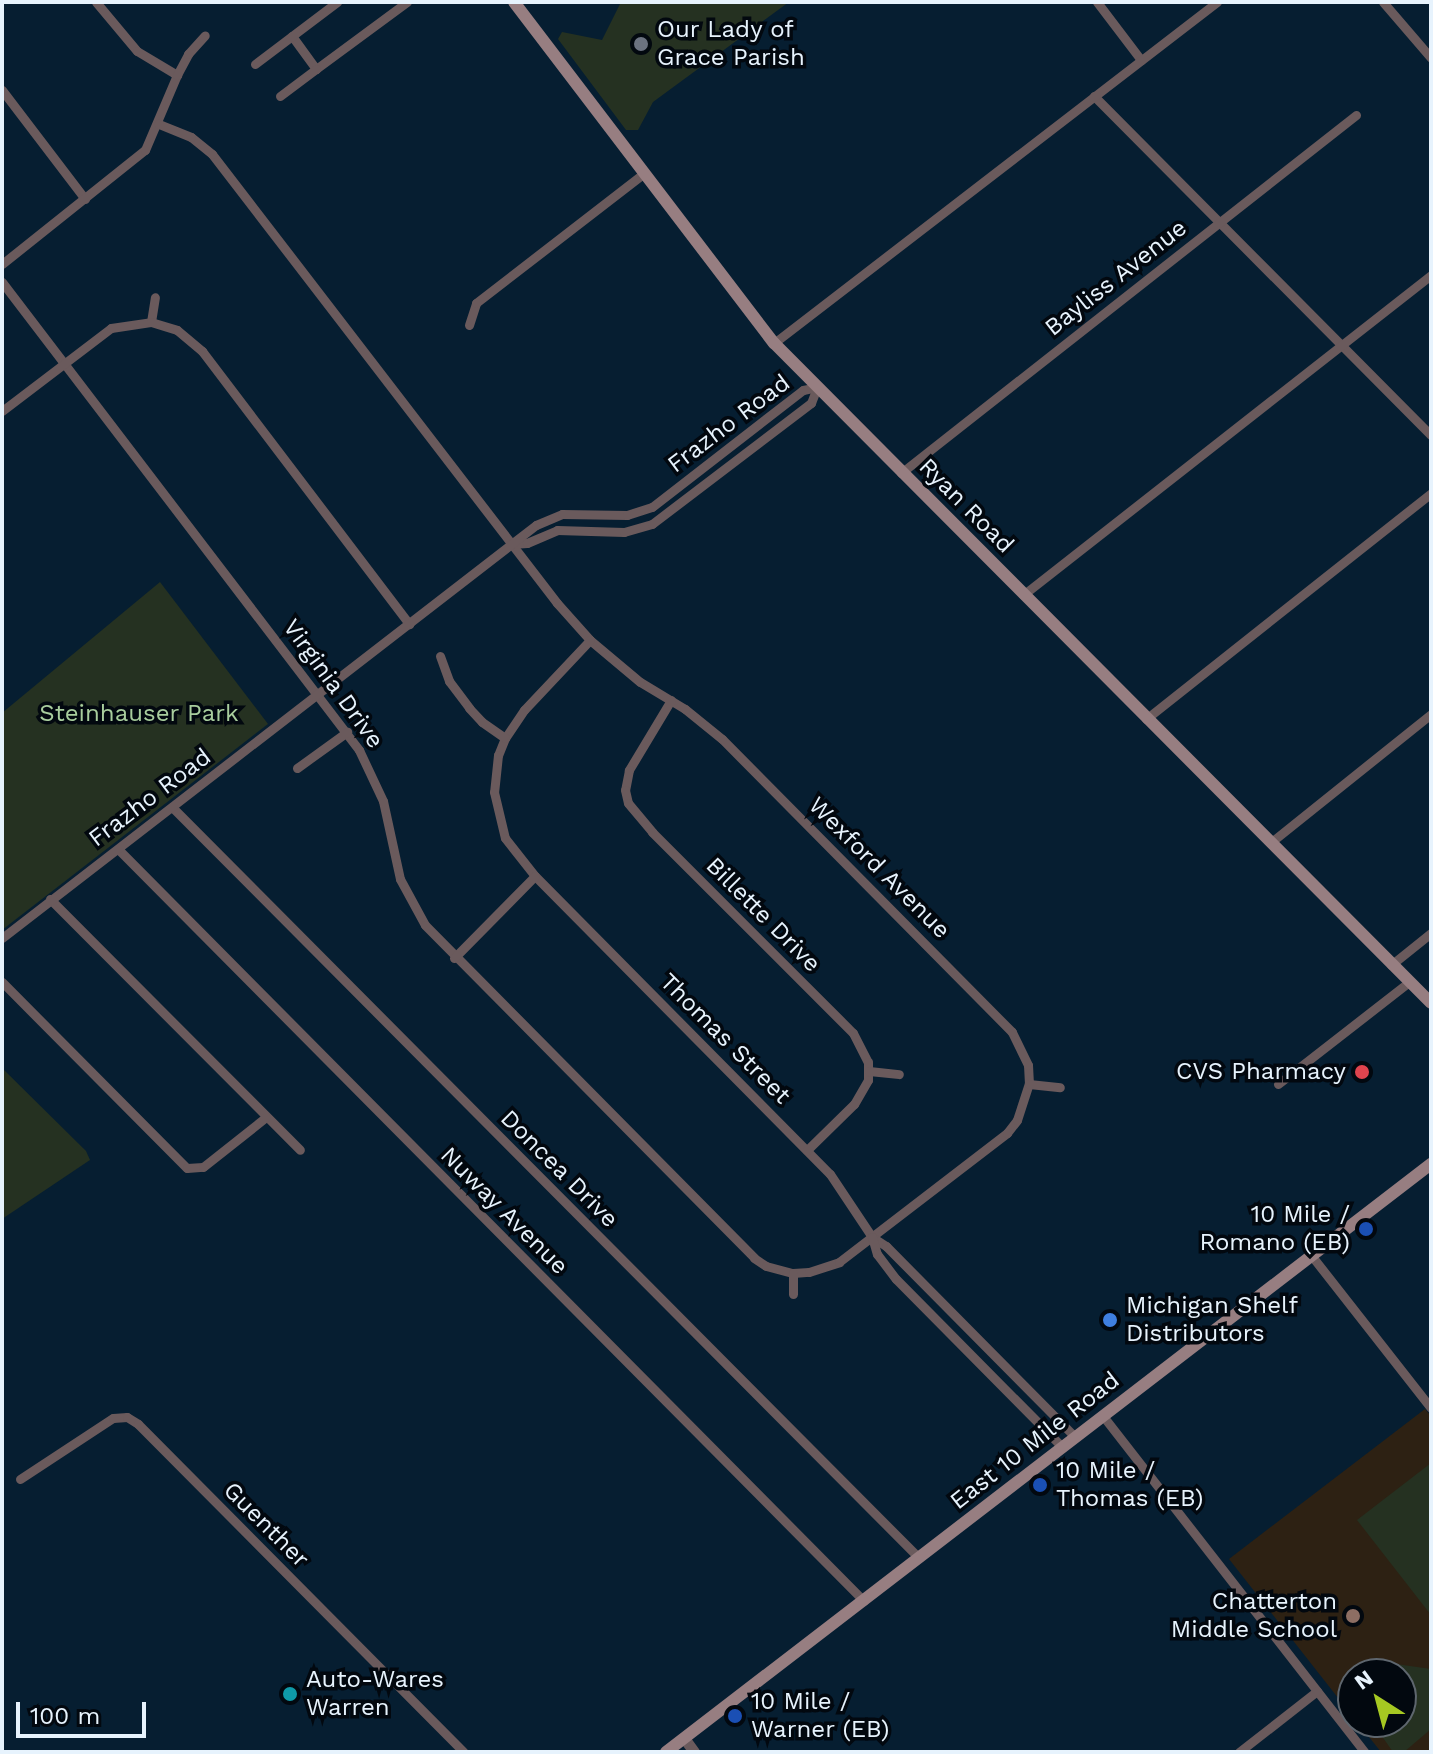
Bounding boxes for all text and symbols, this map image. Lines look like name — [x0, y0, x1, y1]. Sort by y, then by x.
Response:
place label: Our Lady of Grace Parish — [657, 16, 805, 72]
marker: Our Lady of Grace Parish — [632, 35, 650, 53]
street label: Bayliss Avenue — [1039, 213, 1193, 343]
street label: Frazho Road — [662, 369, 796, 479]
street label: Ryan Road — [913, 453, 1019, 559]
street label: Virginia Drive — [276, 614, 390, 754]
park label: Steinhauser Park — [39, 700, 239, 728]
street label: Frazho Road — [83, 743, 217, 853]
street label: Wexford Avenue — [802, 791, 956, 945]
street label: Billette Drive — [700, 852, 826, 978]
street label: Thomas Street — [654, 968, 796, 1110]
place label: CVS Pharmacy — [1176, 1058, 1346, 1086]
marker: CVS Pharmacy — [1353, 1063, 1371, 1081]
street label: Doncea Drive — [494, 1104, 624, 1234]
street label: Nuway Avenue — [434, 1141, 574, 1281]
place label: 10 Mile / Romano (EB) — [1199, 1201, 1350, 1257]
marker: 10 Mile / Romano (EB) — [1357, 1220, 1375, 1238]
place label: Michigan Shelf Distributors — [1126, 1292, 1298, 1348]
marker: Michigan Shelf Distributors — [1101, 1311, 1119, 1329]
street label: East 10 Mile Road — [945, 1366, 1125, 1516]
place label: 10 Mile / Thomas (EB) — [1056, 1457, 1203, 1513]
street label: Guenther — [217, 1476, 315, 1574]
marker: 10 Mile / Thomas (EB) — [1031, 1476, 1049, 1494]
place label: Chatterton Middle School — [1171, 1588, 1337, 1644]
marker: Chatterton Middle School — [1344, 1607, 1362, 1625]
north arrow — [1337, 1658, 1417, 1738]
text: N — [1350, 1665, 1378, 1695]
place label: Auto-Wares Warren — [306, 1666, 444, 1722]
marker: Auto-Wares Warren — [281, 1685, 299, 1703]
scale bar — [20, 1686, 150, 1736]
place label: 10 Mile / Warner (EB) — [751, 1688, 890, 1744]
text: 100 m — [30, 1702, 100, 1730]
marker: 10 Mile / Warner (EB) — [726, 1707, 744, 1725]

